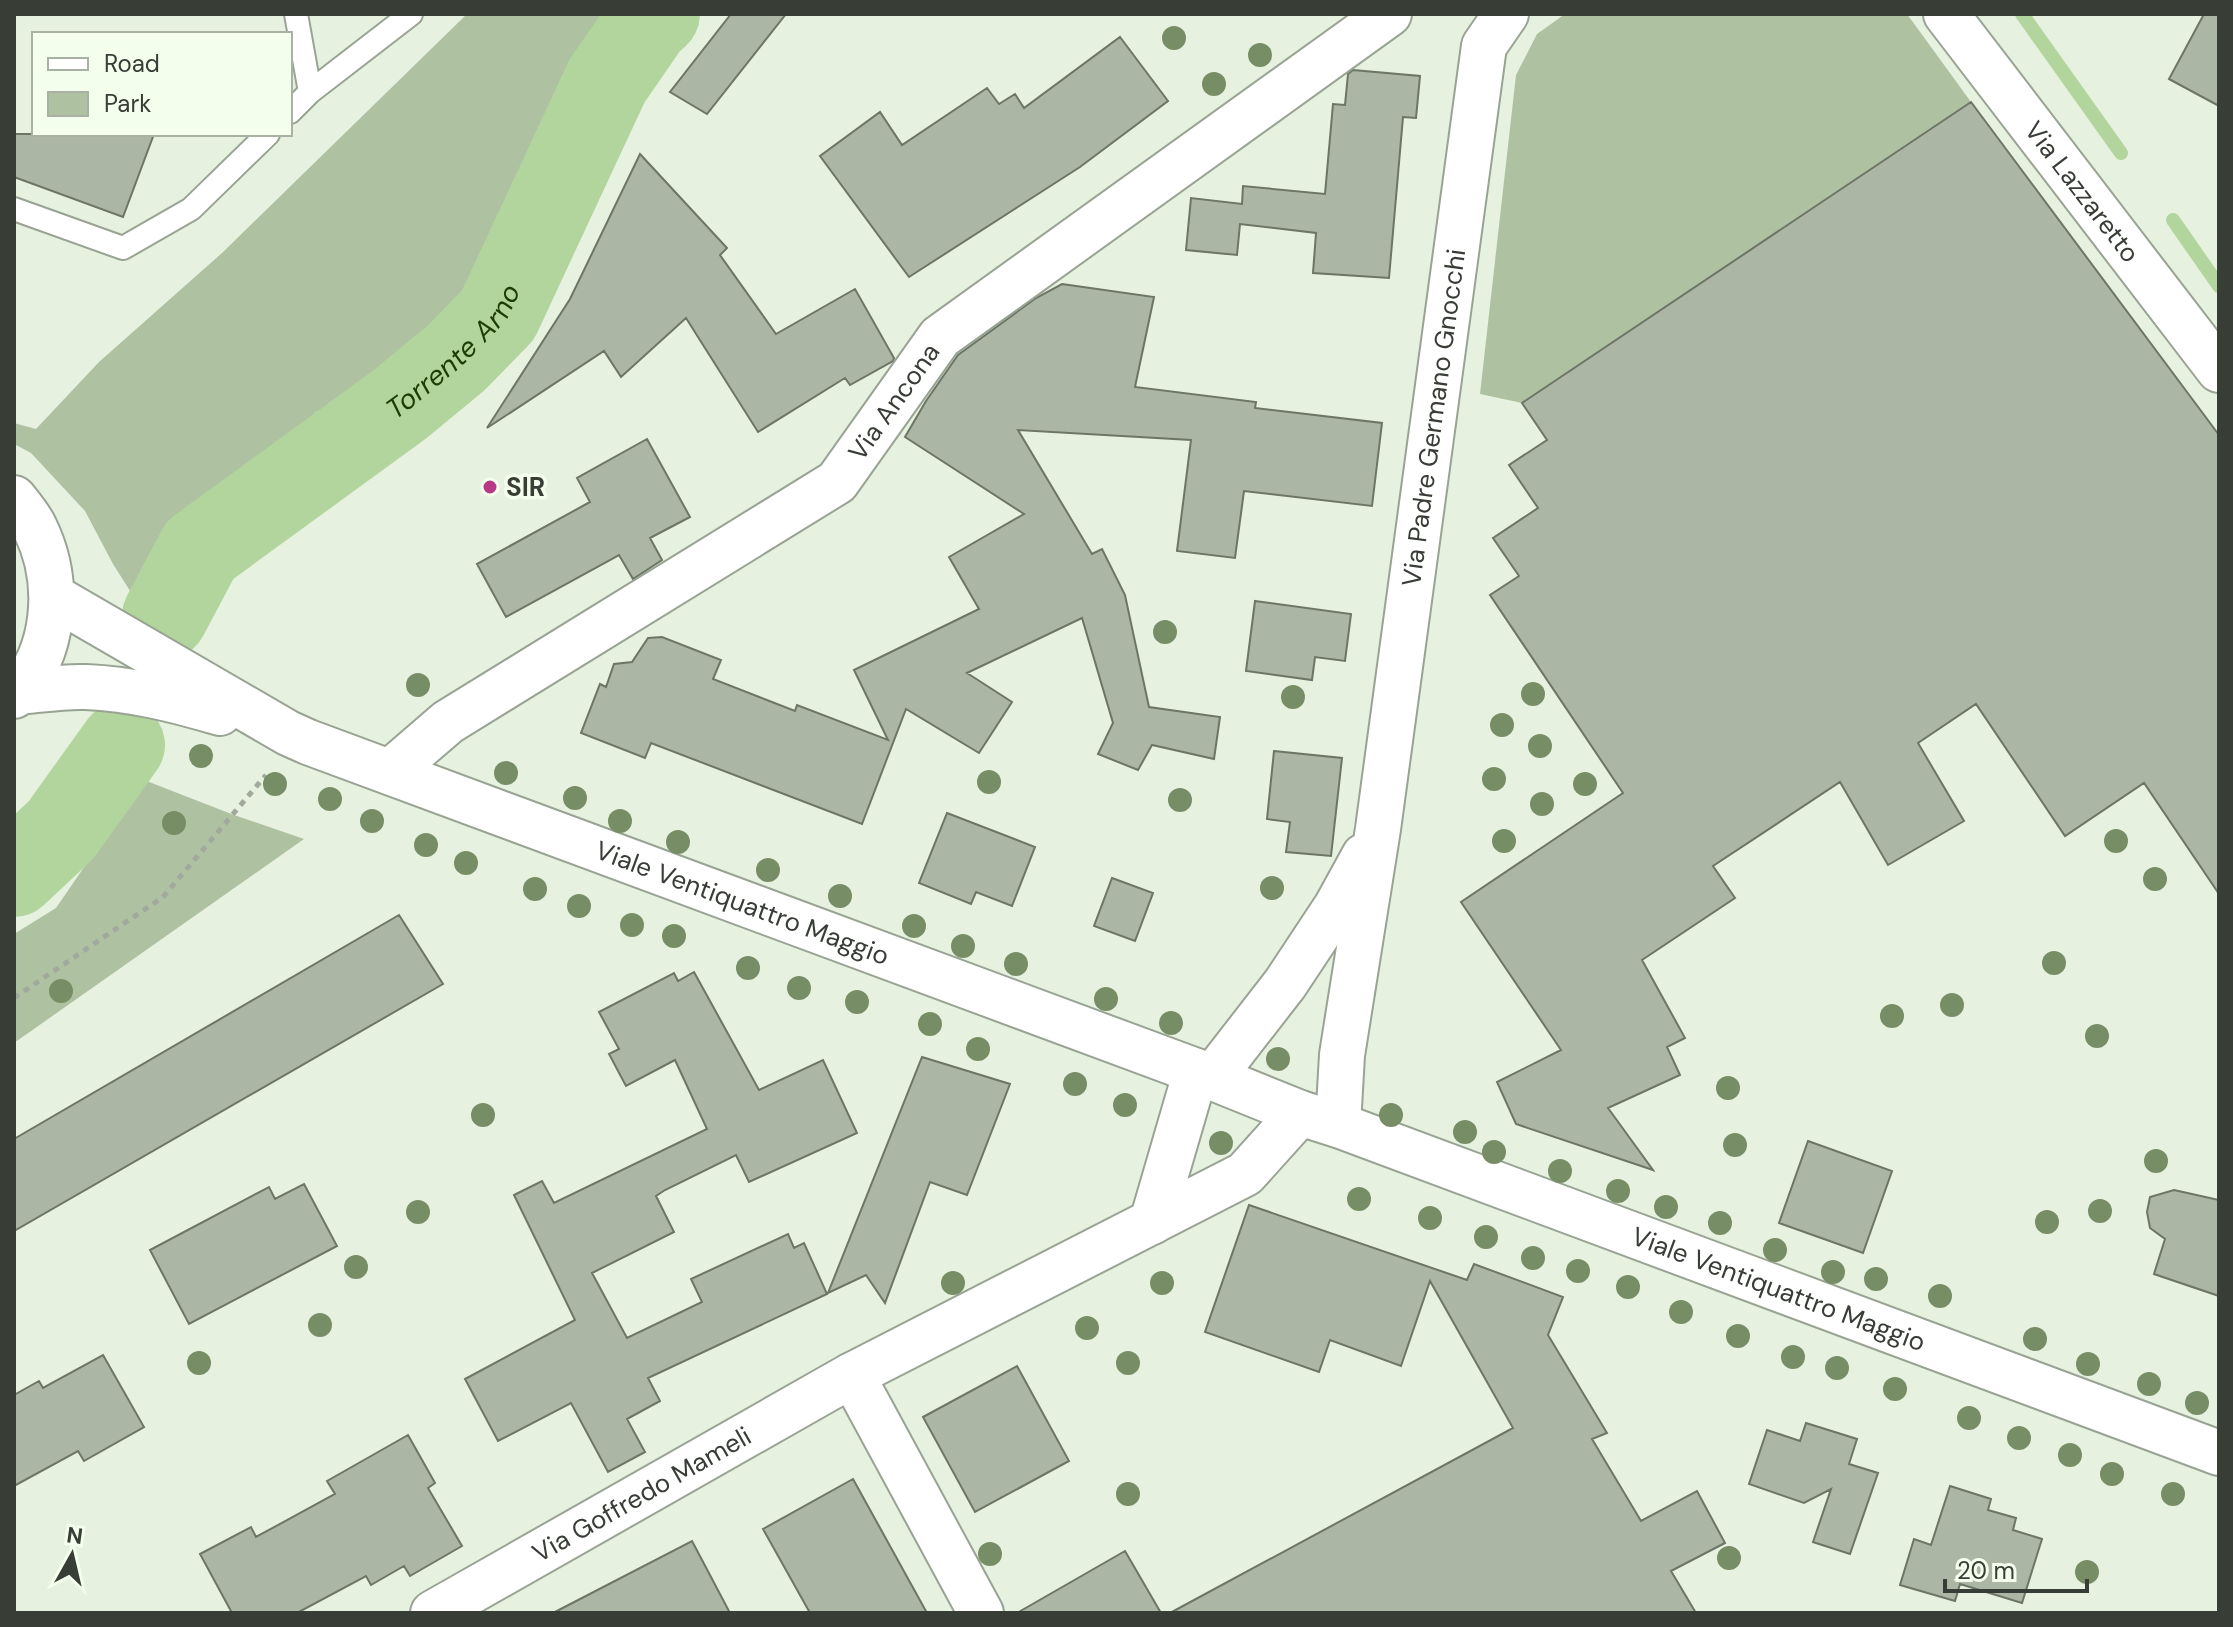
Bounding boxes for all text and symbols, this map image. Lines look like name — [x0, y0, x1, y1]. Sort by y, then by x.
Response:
legend — [32, 32, 292, 136]
text: Road — [104, 48, 160, 79]
text: Park — [104, 88, 151, 119]
street label: Via Lazzaretto — [2017, 114, 2147, 269]
street label: Via Padre Germano Gnocchi — [1394, 247, 1473, 589]
water label: Torrente Arno — [378, 278, 528, 427]
street label: Via Ancona — [841, 336, 947, 467]
place label: SIR — [506, 470, 545, 504]
marker: SIR — [481, 478, 499, 496]
street label: Viale Ventiquattro Maggio — [591, 833, 894, 973]
street label: Viale Ventiquattro Maggio — [1627, 1219, 1930, 1359]
street label: Via Goffredo Mameli — [526, 1419, 757, 1570]
north arrow — [32, 1515, 112, 1595]
text: N — [65, 1520, 85, 1551]
scale bar — [1945, 1543, 2087, 1593]
text: 20 m — [1957, 1555, 2015, 1586]

